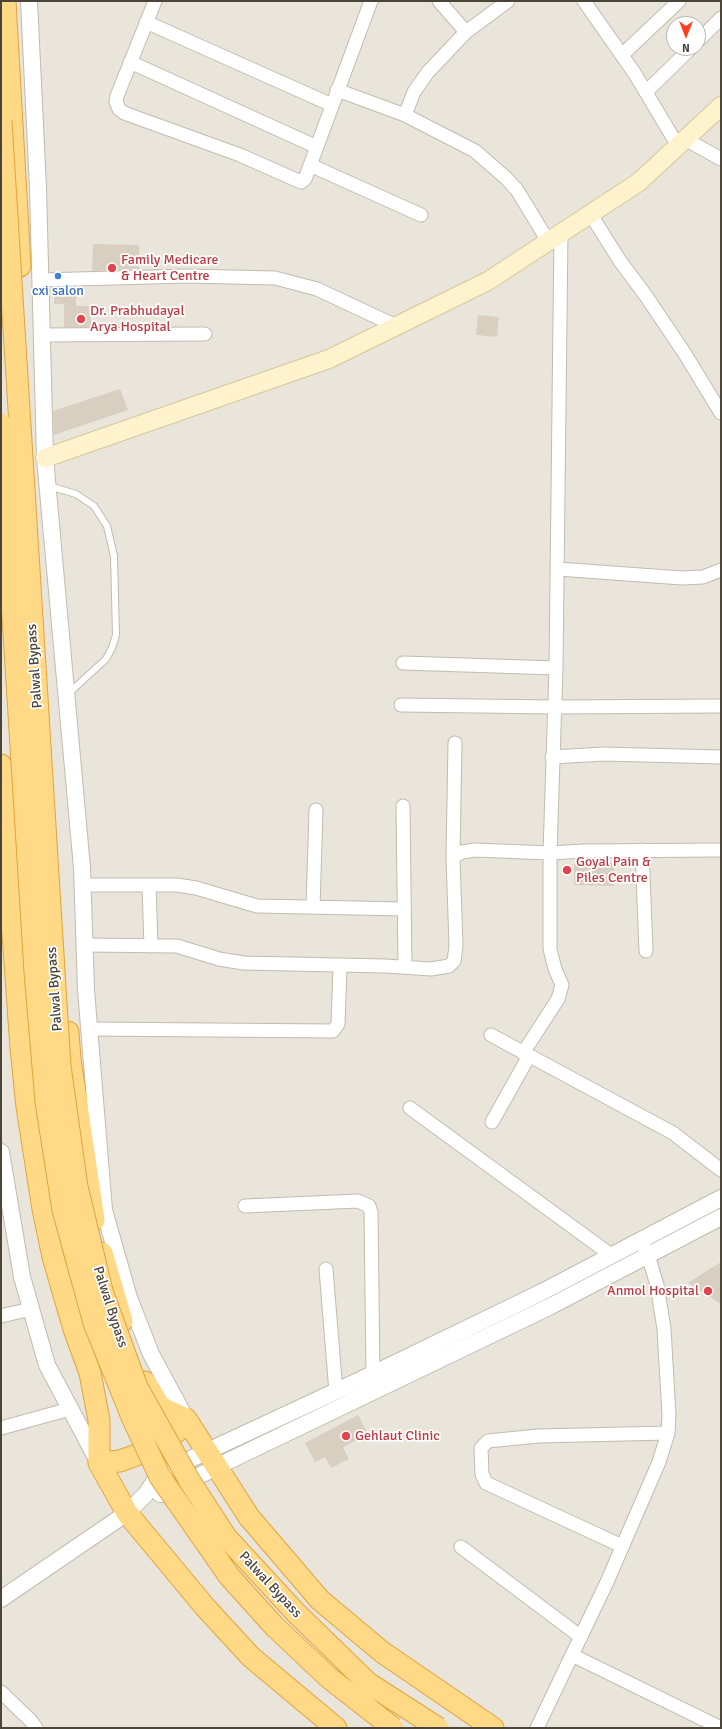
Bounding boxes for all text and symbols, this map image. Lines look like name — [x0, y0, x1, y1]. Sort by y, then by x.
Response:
north arrow — [666, 16, 706, 56]
text: N — [682, 41, 690, 54]
place label: Family Medicare & Heart Centre — [121, 252, 219, 284]
marker: Family Medicare & Heart Centre — [106, 262, 118, 274]
marker: cxi salon — [53, 271, 63, 281]
place label: cxi salon — [32, 283, 84, 299]
place label: Dr. Prabhudayal Arya Hospital — [90, 303, 185, 336]
marker: Dr. Prabhudayal Arya Hospital — [75, 313, 87, 325]
street label: Palwal Bypass — [24, 623, 46, 709]
place label: Goyal Pain & Piles Centre — [576, 854, 651, 886]
marker: Goyal Pain & Piles Centre — [561, 864, 573, 876]
street label: Palwal Bypass — [44, 946, 66, 1032]
street label: Palwal Bypass — [89, 1264, 131, 1350]
place label: Anmol Hospital — [607, 1283, 699, 1299]
marker: Anmol Hospital — [702, 1285, 714, 1297]
place label: Gehlaut Clinic — [355, 1428, 440, 1444]
marker: Gehlaut Clinic — [340, 1430, 352, 1442]
street label: Palwal Bypass — [235, 1548, 305, 1622]

